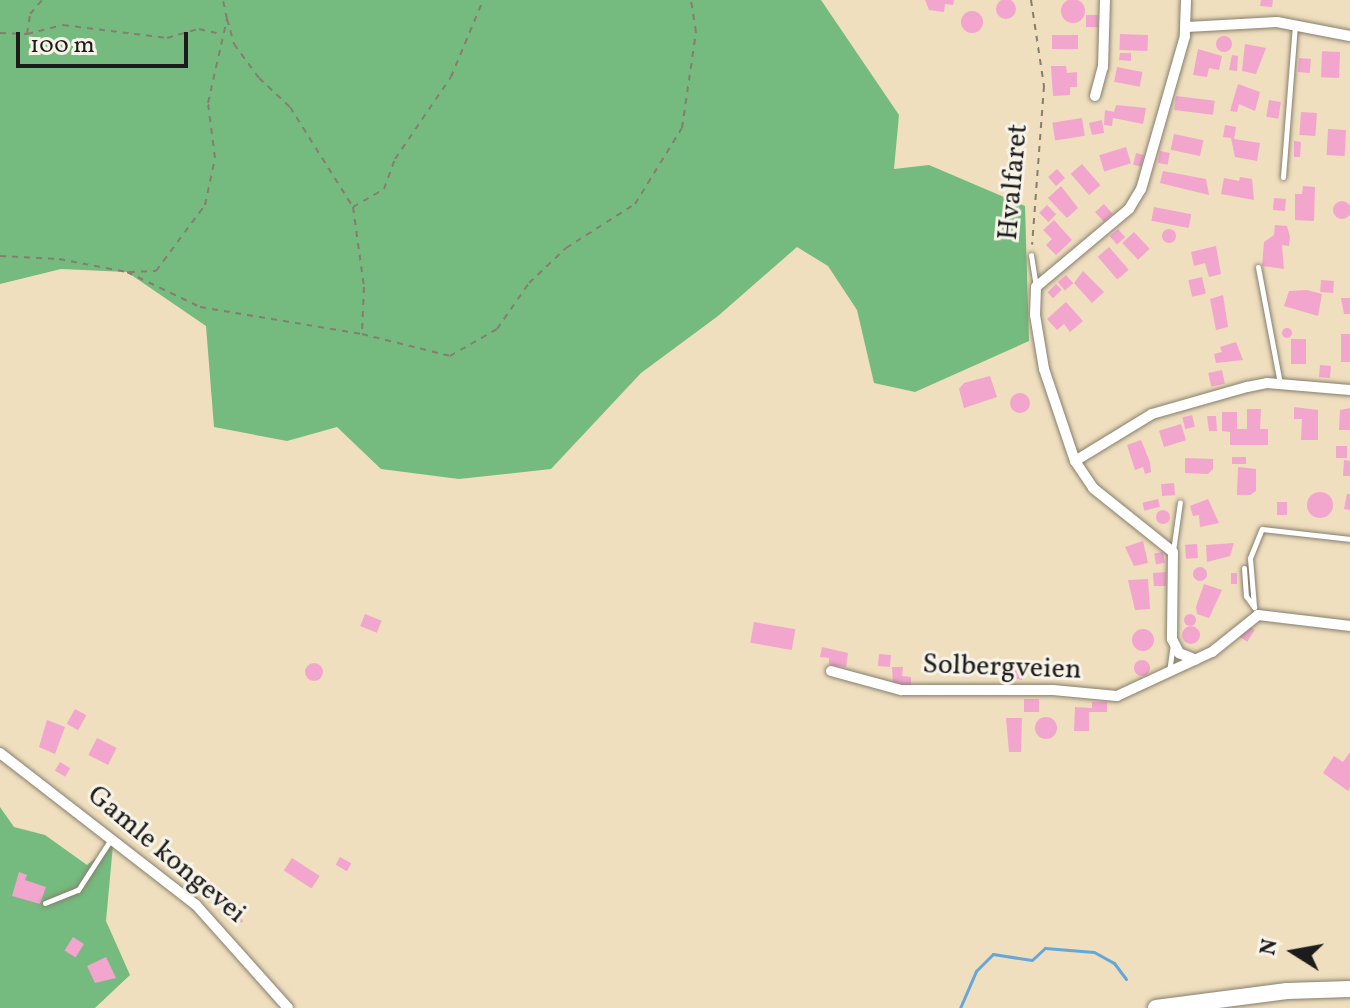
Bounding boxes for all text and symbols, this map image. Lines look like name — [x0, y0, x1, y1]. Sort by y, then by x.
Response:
scale bar — [20, 16, 192, 66]
text: 100 m — [30, 29, 95, 63]
street label: Hvalfaret — [992, 122, 1036, 242]
street label: Solbergveien — [922, 648, 1082, 688]
street label: Gamle kongevei — [80, 779, 252, 931]
north arrow — [1254, 912, 1334, 992]
text: N — [1253, 937, 1287, 958]

